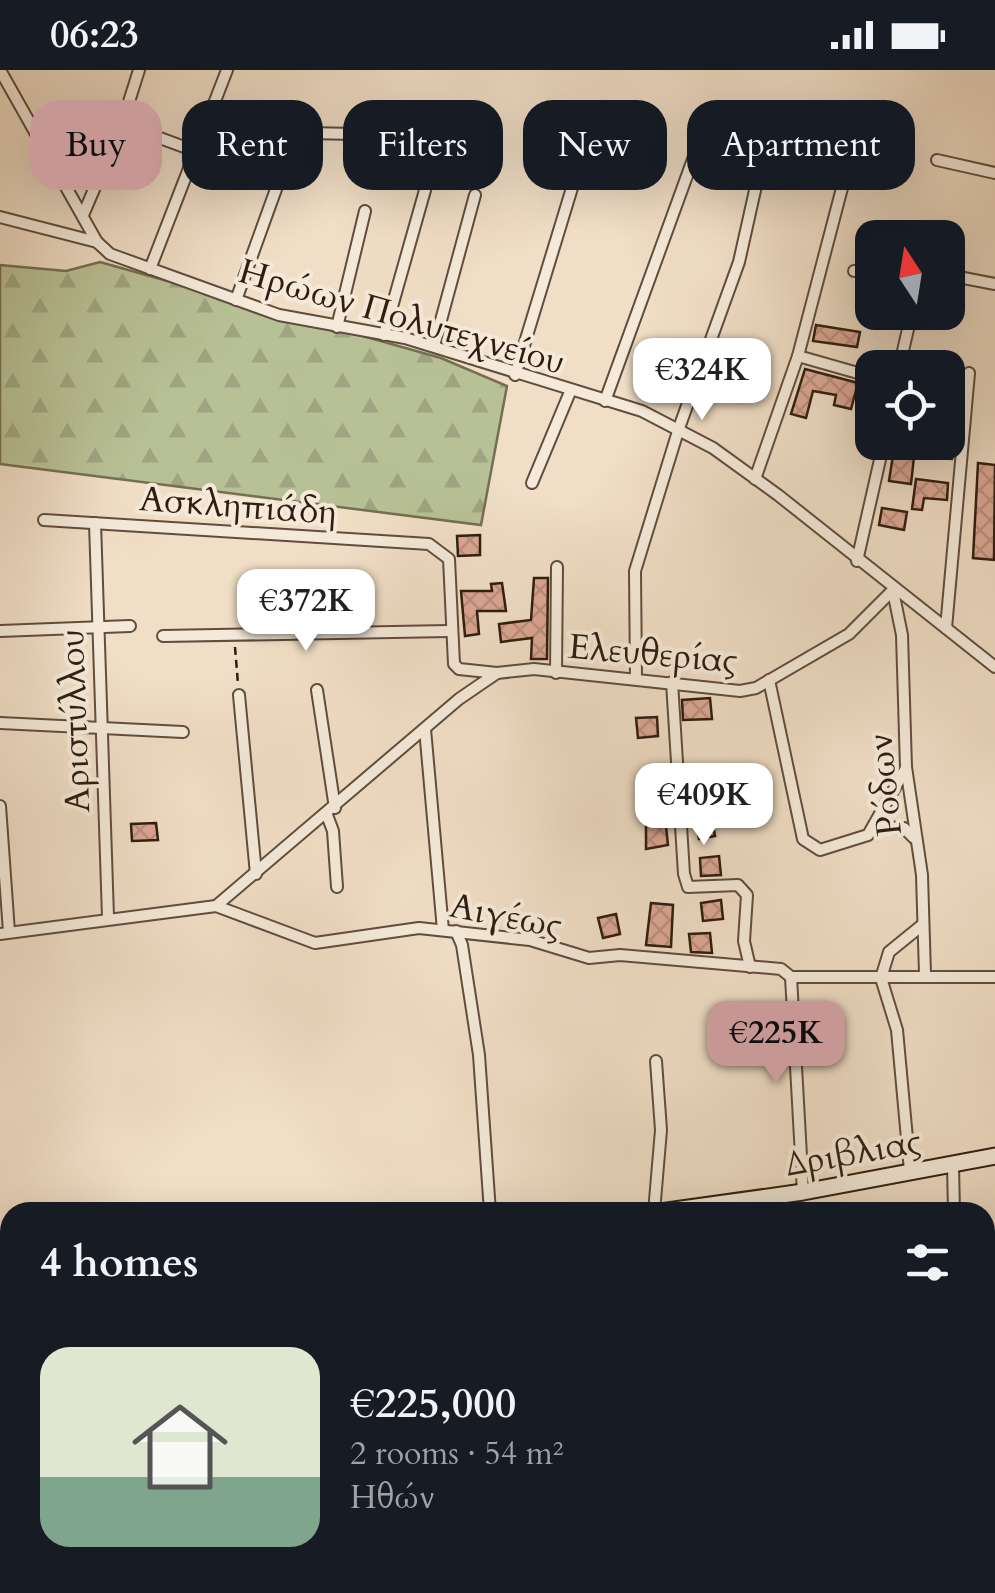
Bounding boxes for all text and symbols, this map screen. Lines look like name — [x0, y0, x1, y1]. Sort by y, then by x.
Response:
text: 06:23 — [50, 9, 139, 61]
chip: Buy — [30, 100, 162, 190]
chip: Rent — [182, 100, 323, 190]
chip: Filters — [343, 100, 503, 190]
chip: New — [523, 100, 667, 190]
chip: Apartment — [687, 100, 915, 190]
north arrow — [855, 220, 965, 330]
map controls — [855, 220, 965, 460]
street label: Ηρώων Πολυτεχνείου — [233, 247, 570, 386]
pin: €324K — [632, 338, 772, 423]
text: €324K — [655, 348, 749, 392]
button: locate — [855, 350, 965, 460]
street label: Ασκληπιάδη — [138, 475, 338, 537]
pin: €372K — [236, 569, 376, 654]
text: €372K — [259, 579, 353, 623]
street label: Ελευθερίας — [566, 623, 739, 685]
street label: Αριστύλλου — [48, 628, 102, 813]
street label: Ρόδων — [856, 731, 914, 838]
pin: €409K — [634, 763, 774, 848]
text: €409K — [657, 773, 751, 817]
street label: Αιγέως — [446, 882, 566, 950]
pin: €225K — [706, 1001, 846, 1086]
text: €225K — [729, 1011, 823, 1055]
street label: Δριβλιας — [781, 1117, 925, 1189]
text: 4 homes — [40, 1234, 198, 1291]
icon: filters — [900, 1235, 955, 1290]
text: €225,000 — [350, 1375, 516, 1432]
icon: home — [120, 1387, 240, 1507]
text: 2 rooms · 54 m² — [350, 1432, 563, 1476]
text: Ηθών — [350, 1476, 435, 1520]

